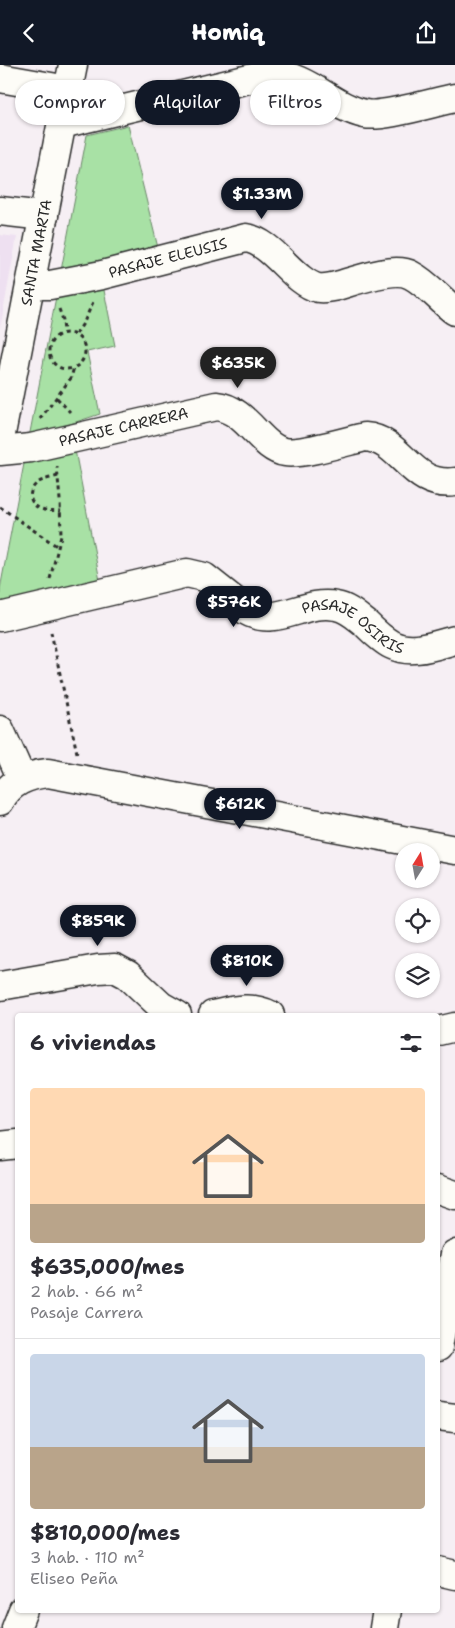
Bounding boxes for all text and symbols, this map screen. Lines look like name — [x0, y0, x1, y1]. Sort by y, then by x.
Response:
text: Homiq — [192, 18, 263, 47]
icon: back — [15, 19, 43, 47]
icon: share — [412, 19, 440, 47]
chip: Comprar — [15, 80, 125, 125]
chip: Alquilar — [135, 80, 240, 125]
chip: Filtros — [250, 80, 341, 125]
pin: $1.33M — [221, 177, 303, 220]
text: $1.33M — [232, 183, 292, 204]
street label: SANTA MARTA — [16, 197, 57, 307]
street label: PASAJE ELEUSIS — [106, 233, 229, 283]
pin: $635K — [203, 347, 273, 389]
text: $635K — [211, 352, 265, 373]
street label: PASAJE CARRERA — [57, 403, 190, 451]
pin: $576K — [199, 585, 269, 628]
text: $576K — [207, 591, 261, 612]
street label: PASAJE OSIRIS — [299, 595, 406, 659]
pin: $612K — [205, 787, 275, 830]
text: $612K — [215, 793, 265, 814]
north arrow — [395, 843, 440, 887]
map controls — [395, 843, 440, 998]
button: locate — [395, 898, 440, 943]
pin: $859K — [63, 905, 133, 947]
text: $859K — [71, 910, 125, 931]
pin: $810K — [212, 945, 282, 987]
text: $810K — [222, 950, 272, 971]
button: layers — [395, 953, 440, 998]
text: 6 viviendas — [30, 1029, 156, 1057]
icon: filters — [397, 1029, 425, 1057]
icon: home — [183, 1121, 273, 1211]
text: $635,000/mes — [30, 1253, 185, 1281]
text: 2 hab. · 66 m² — [30, 1281, 143, 1302]
text: Pasaje Carrera — [30, 1302, 143, 1323]
icon: home — [183, 1386, 273, 1476]
text: $810,000/mes — [30, 1519, 180, 1547]
text: 3 hab. · 110 m² — [30, 1547, 145, 1568]
text: Eliseo Peña — [30, 1568, 118, 1589]

